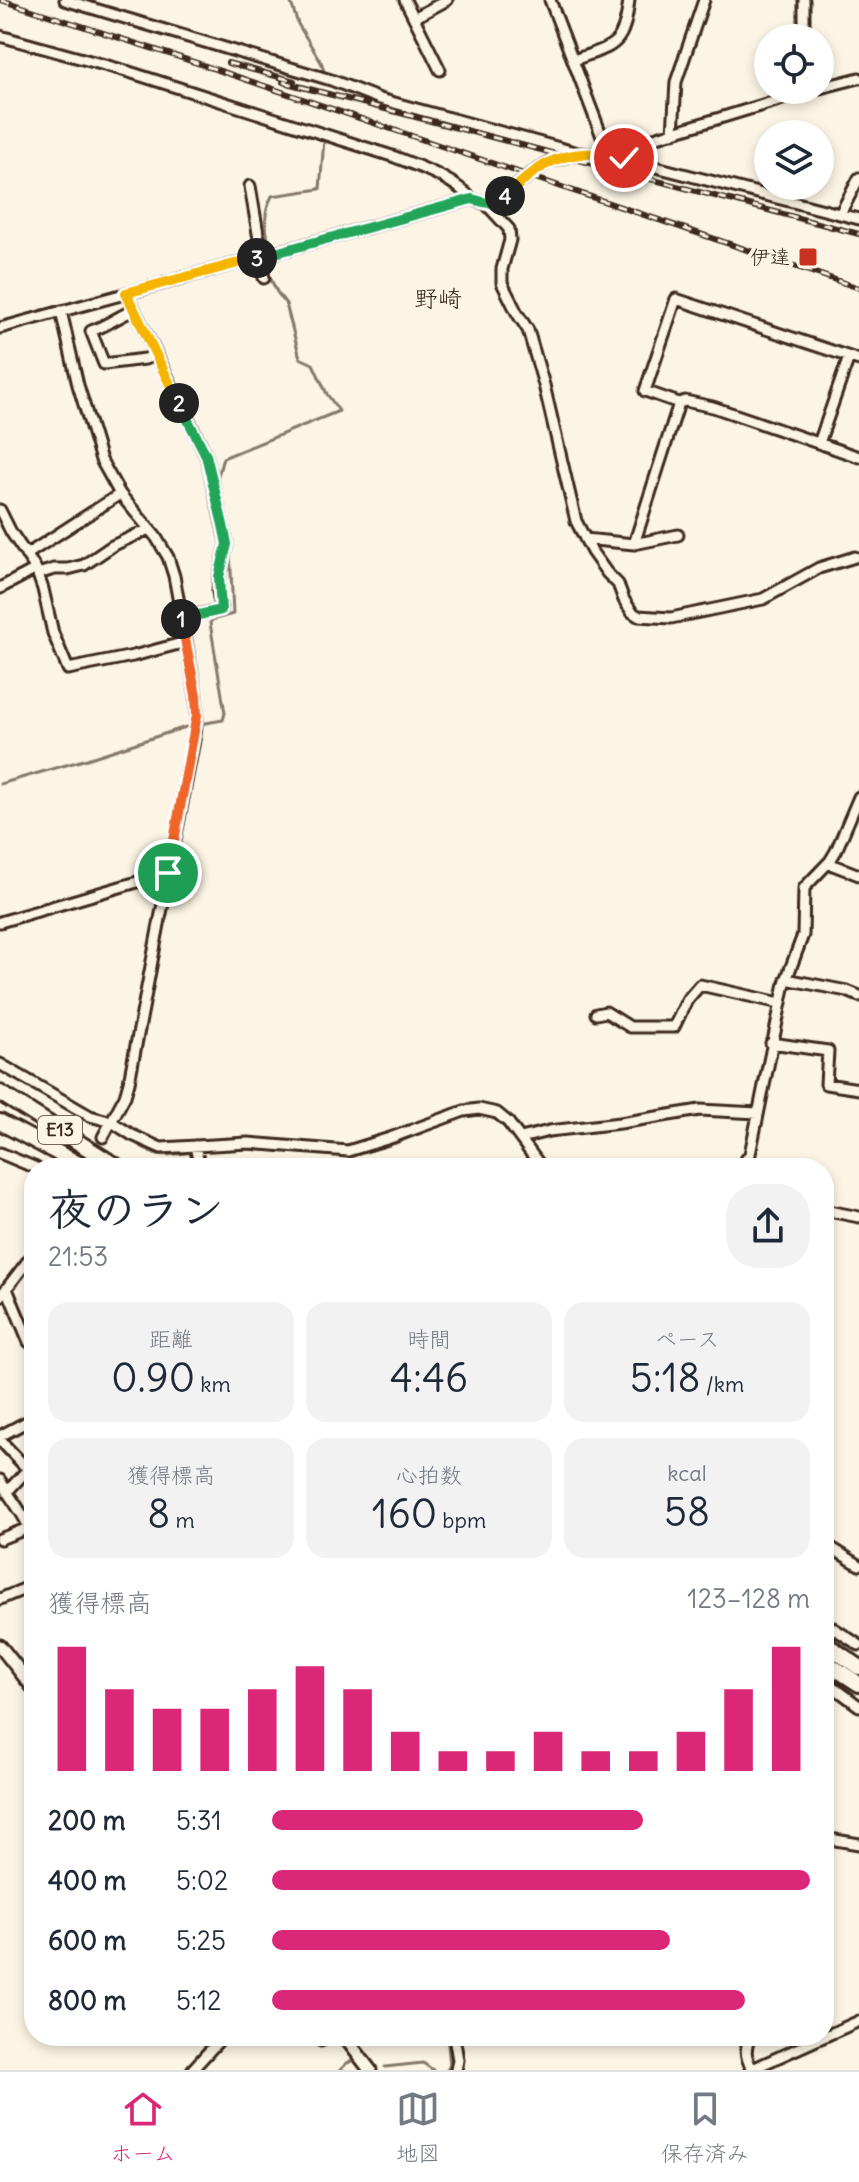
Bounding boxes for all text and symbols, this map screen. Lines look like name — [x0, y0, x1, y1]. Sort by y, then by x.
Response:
map controls — [754, 24, 834, 200]
button: locate — [754, 24, 834, 104]
button: layers — [754, 120, 834, 200]
pin — [590, 124, 658, 192]
icon: check — [602, 136, 646, 180]
pin: 4 — [485, 176, 525, 216]
text: 4 — [499, 182, 511, 210]
pin: 3 — [237, 238, 277, 278]
text: 3 — [251, 244, 263, 272]
place label: 伊達 — [750, 244, 790, 269]
marker: 伊達 — [797, 246, 819, 268]
district label: 野崎 — [414, 283, 462, 313]
pin: 2 — [159, 383, 199, 423]
text: 2 — [173, 389, 185, 417]
pin: 1 — [161, 599, 201, 639]
text: 1 — [177, 605, 185, 633]
pin — [134, 839, 202, 907]
icon: arrive — [146, 851, 190, 895]
road number: E13 — [38, 1116, 82, 1144]
text: 夜のラン — [48, 1182, 224, 1237]
button: share — [726, 1184, 810, 1268]
text: 21:53 — [48, 1240, 108, 1273]
text: 距離 — [149, 1325, 193, 1353]
text: 時間 — [407, 1325, 451, 1353]
text: ペース — [655, 1325, 719, 1353]
text: 0.90 — [111, 1353, 195, 1403]
text: 4:46 — [390, 1353, 468, 1403]
text: 5:18 — [630, 1353, 701, 1403]
text: km — [195, 1370, 231, 1398]
text: /km — [701, 1370, 744, 1398]
text: kcal — [667, 1459, 707, 1487]
text: 獲得標高 — [127, 1461, 215, 1489]
text: 心拍数 — [396, 1461, 462, 1489]
text: 58 — [664, 1487, 710, 1537]
text: 8 — [147, 1489, 170, 1539]
text: 160 — [372, 1489, 437, 1539]
text: m — [170, 1506, 195, 1534]
text: bpm — [437, 1506, 486, 1534]
text: 123–128 m — [687, 1582, 810, 1615]
text: 獲得標高 — [48, 1586, 152, 1619]
text: 200 m — [48, 1804, 125, 1837]
text: 5:31 — [176, 1804, 222, 1837]
text: 400 m — [48, 1864, 126, 1897]
text: 5:02 — [176, 1864, 228, 1897]
text: 600 m — [48, 1924, 126, 1957]
text: 5:25 — [176, 1924, 226, 1957]
text: 800 m — [48, 1984, 126, 2017]
text: 5:12 — [176, 1984, 221, 2017]
tab: ホーム — [110, 2087, 175, 2167]
tab: 地図 — [396, 2087, 440, 2167]
tab: 保存済み — [661, 2087, 749, 2167]

